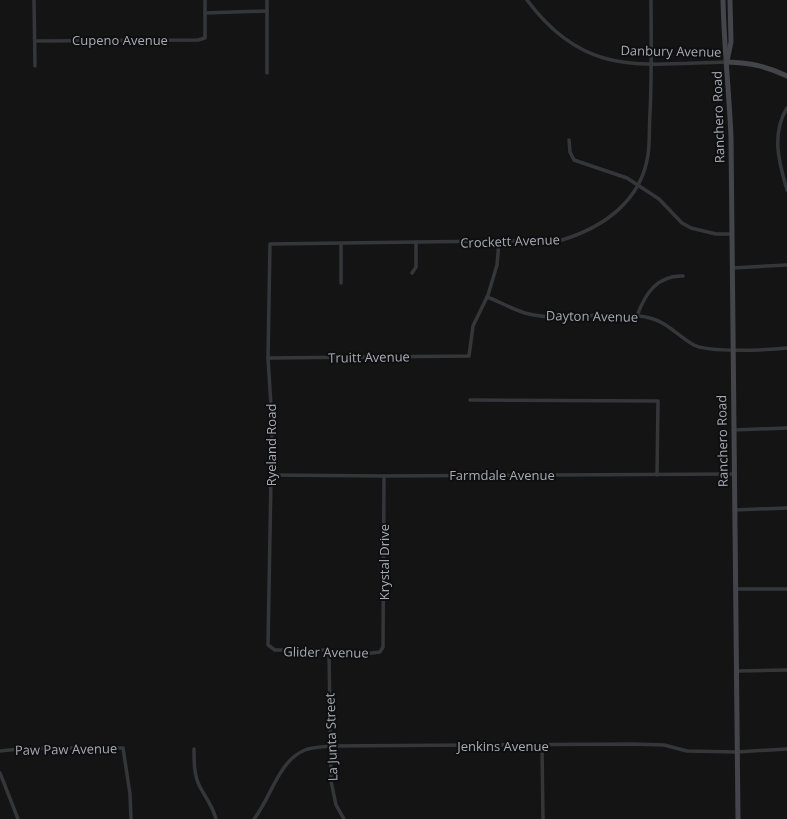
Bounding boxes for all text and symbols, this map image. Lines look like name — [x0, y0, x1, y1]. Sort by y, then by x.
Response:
street label: Cupeno Avenue — [72, 31, 168, 49]
street label: Danbury Avenue — [620, 41, 722, 61]
street label: Ranchero Road — [707, 71, 729, 163]
street label: Crockett Avenue — [460, 230, 560, 252]
street label: Dayton Avenue — [546, 306, 638, 326]
street label: Truitt Avenue — [328, 347, 410, 367]
street label: Ranchero Road — [712, 395, 732, 487]
street label: Ryeland Road — [262, 404, 280, 486]
street label: Farmdale Avenue — [449, 466, 555, 484]
street label: Krystal Drive — [375, 524, 393, 600]
street label: Glider Avenue — [283, 642, 369, 662]
street label: La Junta Street — [320, 692, 342, 781]
street label: Jenkins Avenue — [455, 737, 549, 755]
street label: Paw Paw Avenue — [15, 739, 117, 759]

